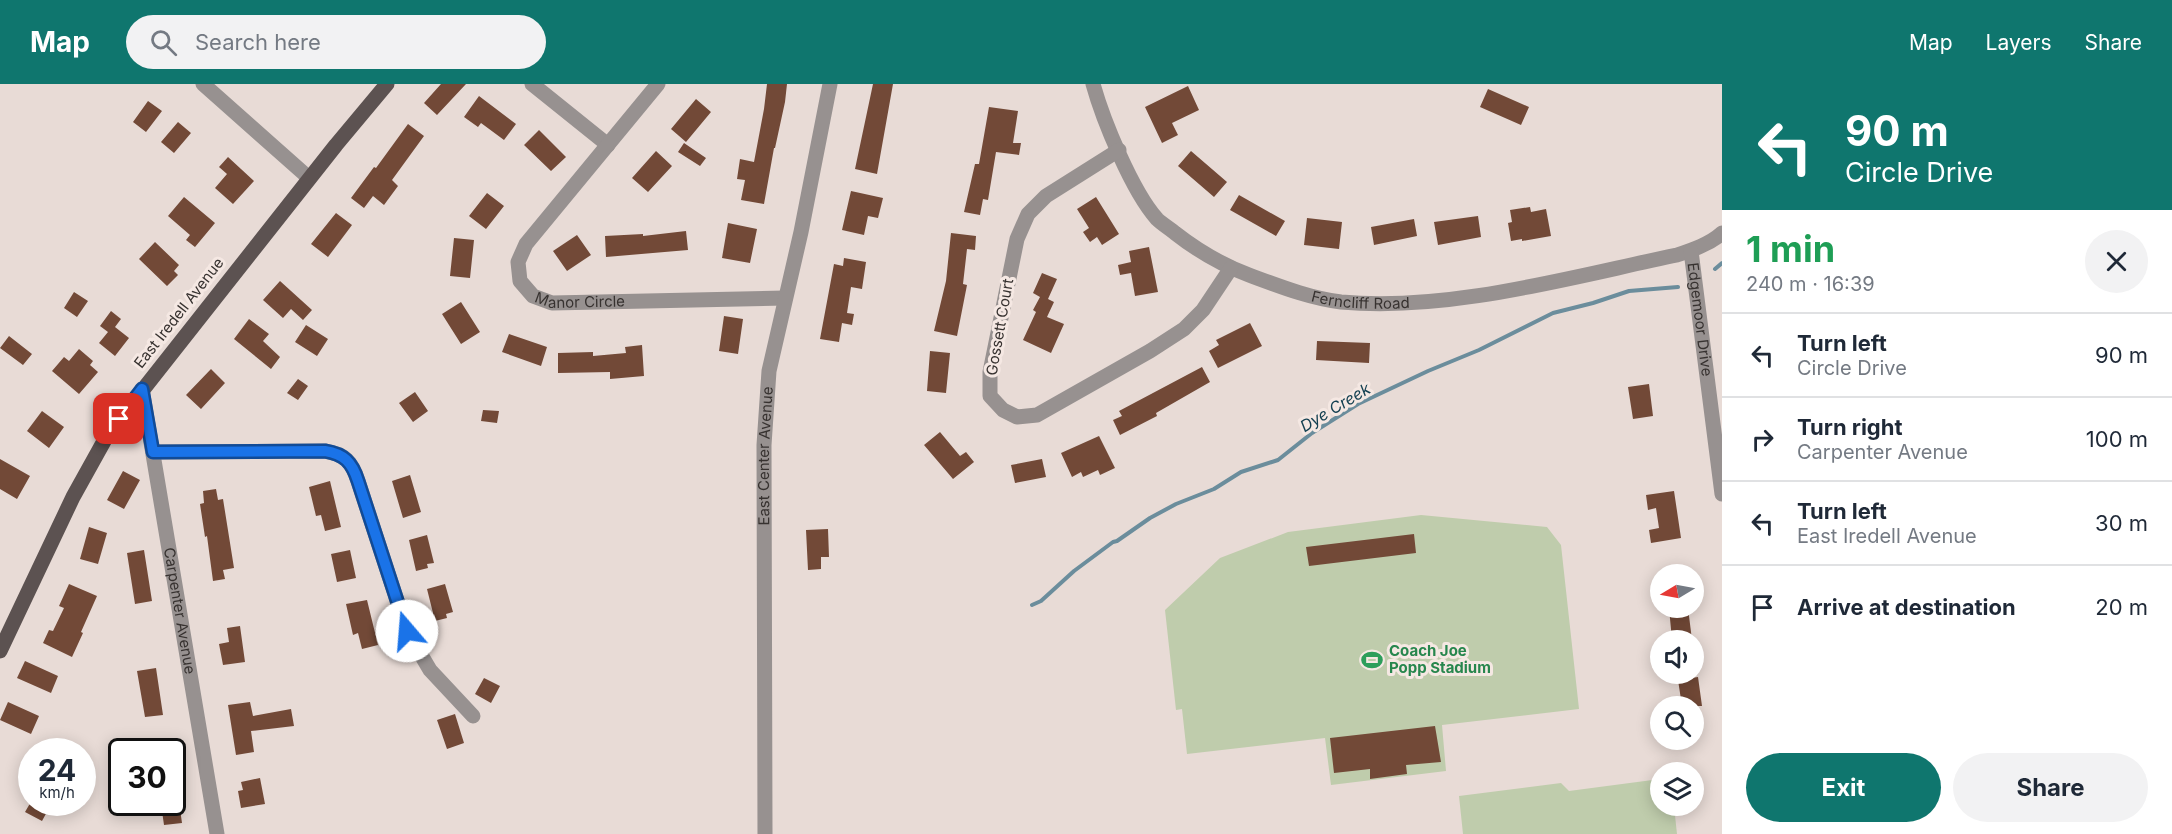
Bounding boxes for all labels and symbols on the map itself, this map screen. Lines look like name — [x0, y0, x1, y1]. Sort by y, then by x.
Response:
street label: East Iredell Avenue — [130, 254, 228, 372]
street label: Edgemoor Drive — [1684, 261, 1717, 377]
street label: Gossett Court — [982, 277, 1017, 377]
street label: Ferncliff Road — [1310, 287, 1410, 313]
street label: Manor Circle — [532, 288, 625, 312]
water label: Dye Creek — [1296, 378, 1374, 436]
street label: East Center Avenue — [754, 386, 777, 526]
pin — [93, 393, 144, 444]
street label: Carpenter Avenue — [160, 546, 200, 676]
north arrow — [1650, 564, 1704, 618]
position arrow — [375, 599, 439, 663]
place label: Coach Joe Popp Stadium — [1389, 641, 1491, 677]
sports icon: Coach Joe Popp Stadium — [1360, 648, 1384, 672]
speed limit sign: 30 — [108, 738, 186, 816]

